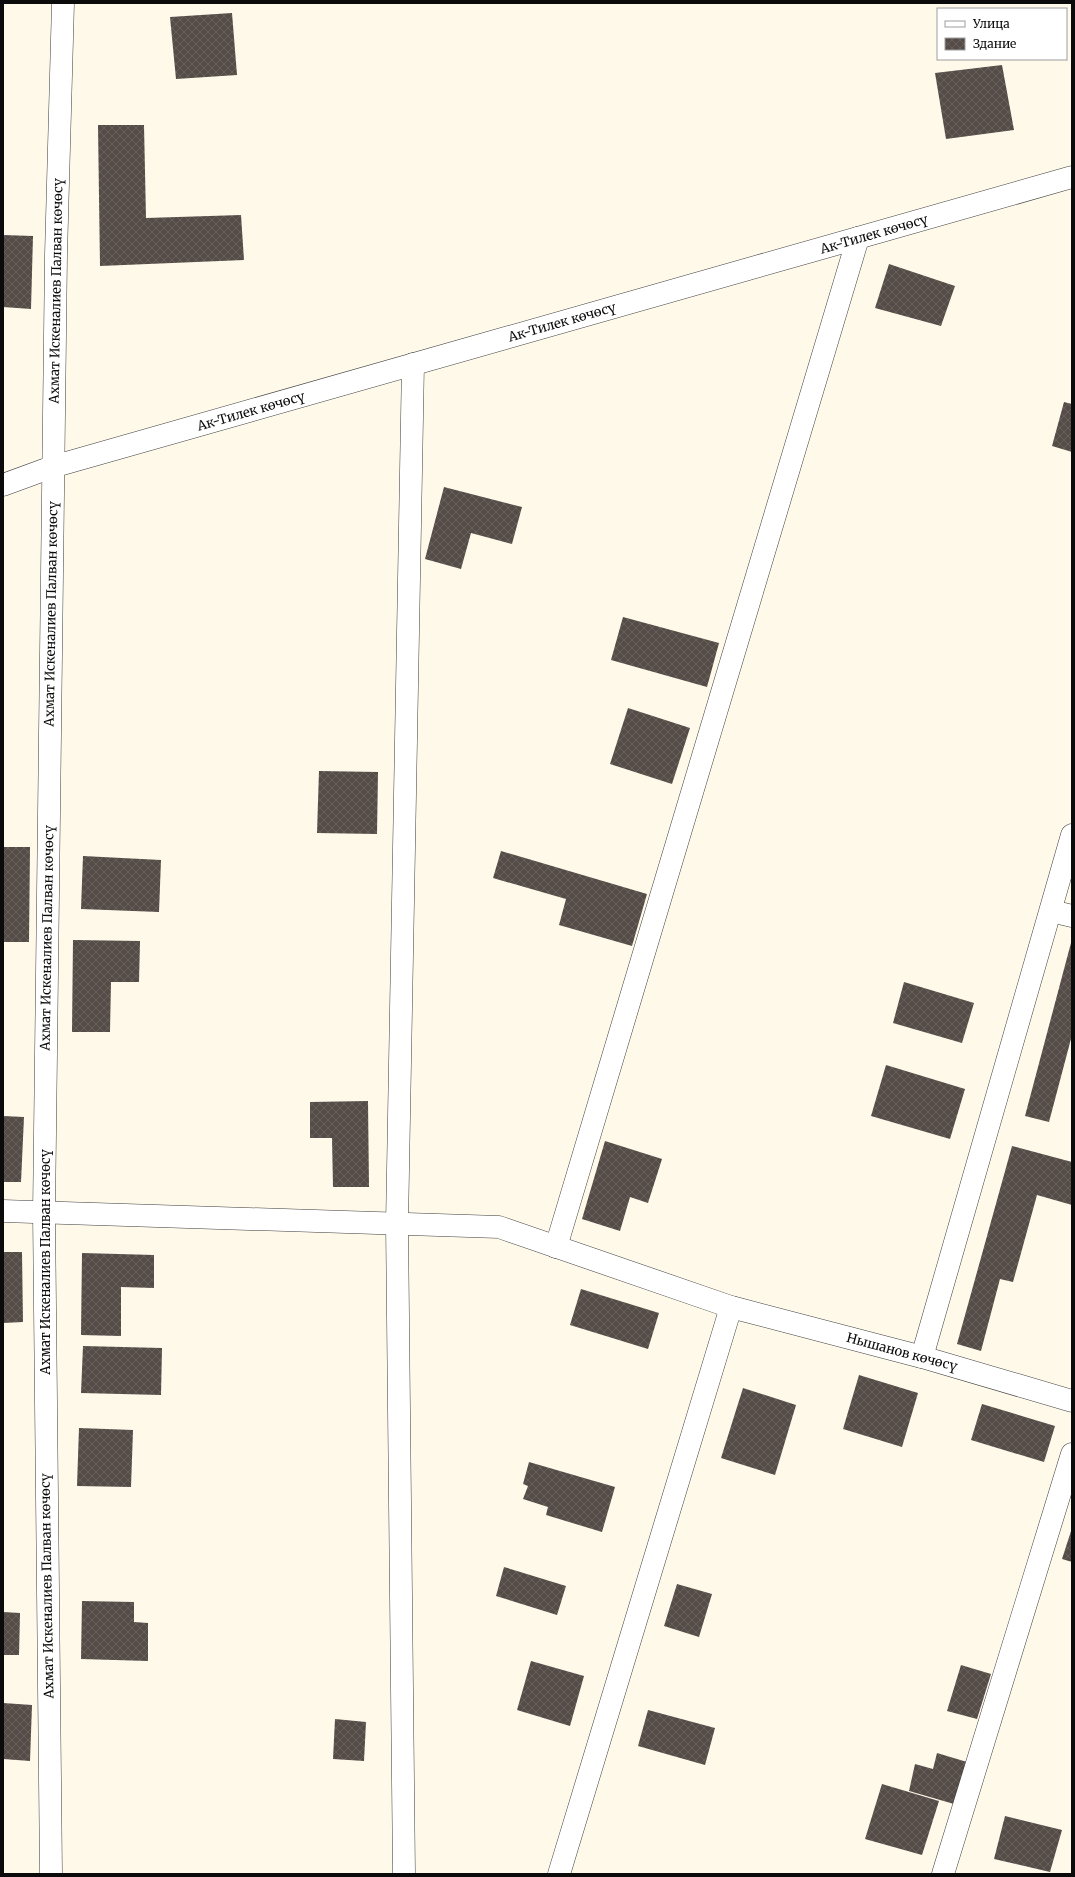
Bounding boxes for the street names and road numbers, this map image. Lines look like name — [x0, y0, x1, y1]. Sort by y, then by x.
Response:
street label: Ахмат Искеналиев Палван көчөсү — [46, 177, 66, 405]
street label: Ак-Тилек көчөсү — [817, 210, 931, 258]
street label: Ак-Тилек көчөсү — [505, 298, 619, 346]
street label: Ак-Тилек көчөсү — [194, 387, 308, 435]
street label: Ахмат Искеналиев Палван көчөсү — [41, 500, 61, 728]
street label: Ахмат Искеналиев Палван көчөсү — [37, 824, 57, 1052]
street label: Ахмат Искеналиев Палван көчөсү — [37, 1148, 54, 1376]
street label: Нышанов көчөсү — [845, 1329, 960, 1375]
street label: Ахмат Искеналиев Палван көчөсү — [37, 1472, 57, 1700]

